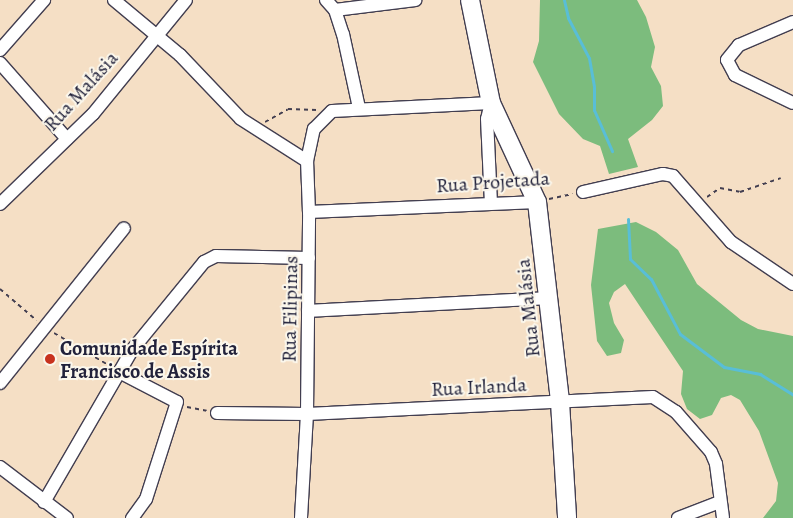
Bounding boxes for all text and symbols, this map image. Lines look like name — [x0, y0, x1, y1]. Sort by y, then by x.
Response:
street label: Rua Malásia — [39, 46, 123, 136]
street label: Rua Projetada — [435, 166, 551, 198]
street label: Rua Filipinas — [277, 256, 303, 362]
street label: Rua Malásia — [511, 258, 545, 358]
place label: Comunidade Espírita Francisco de Assis — [60, 336, 238, 383]
marker: Comunidade Espírita Francisco de Assis — [44, 353, 56, 365]
street label: Rua Irlanda — [431, 373, 527, 401]

